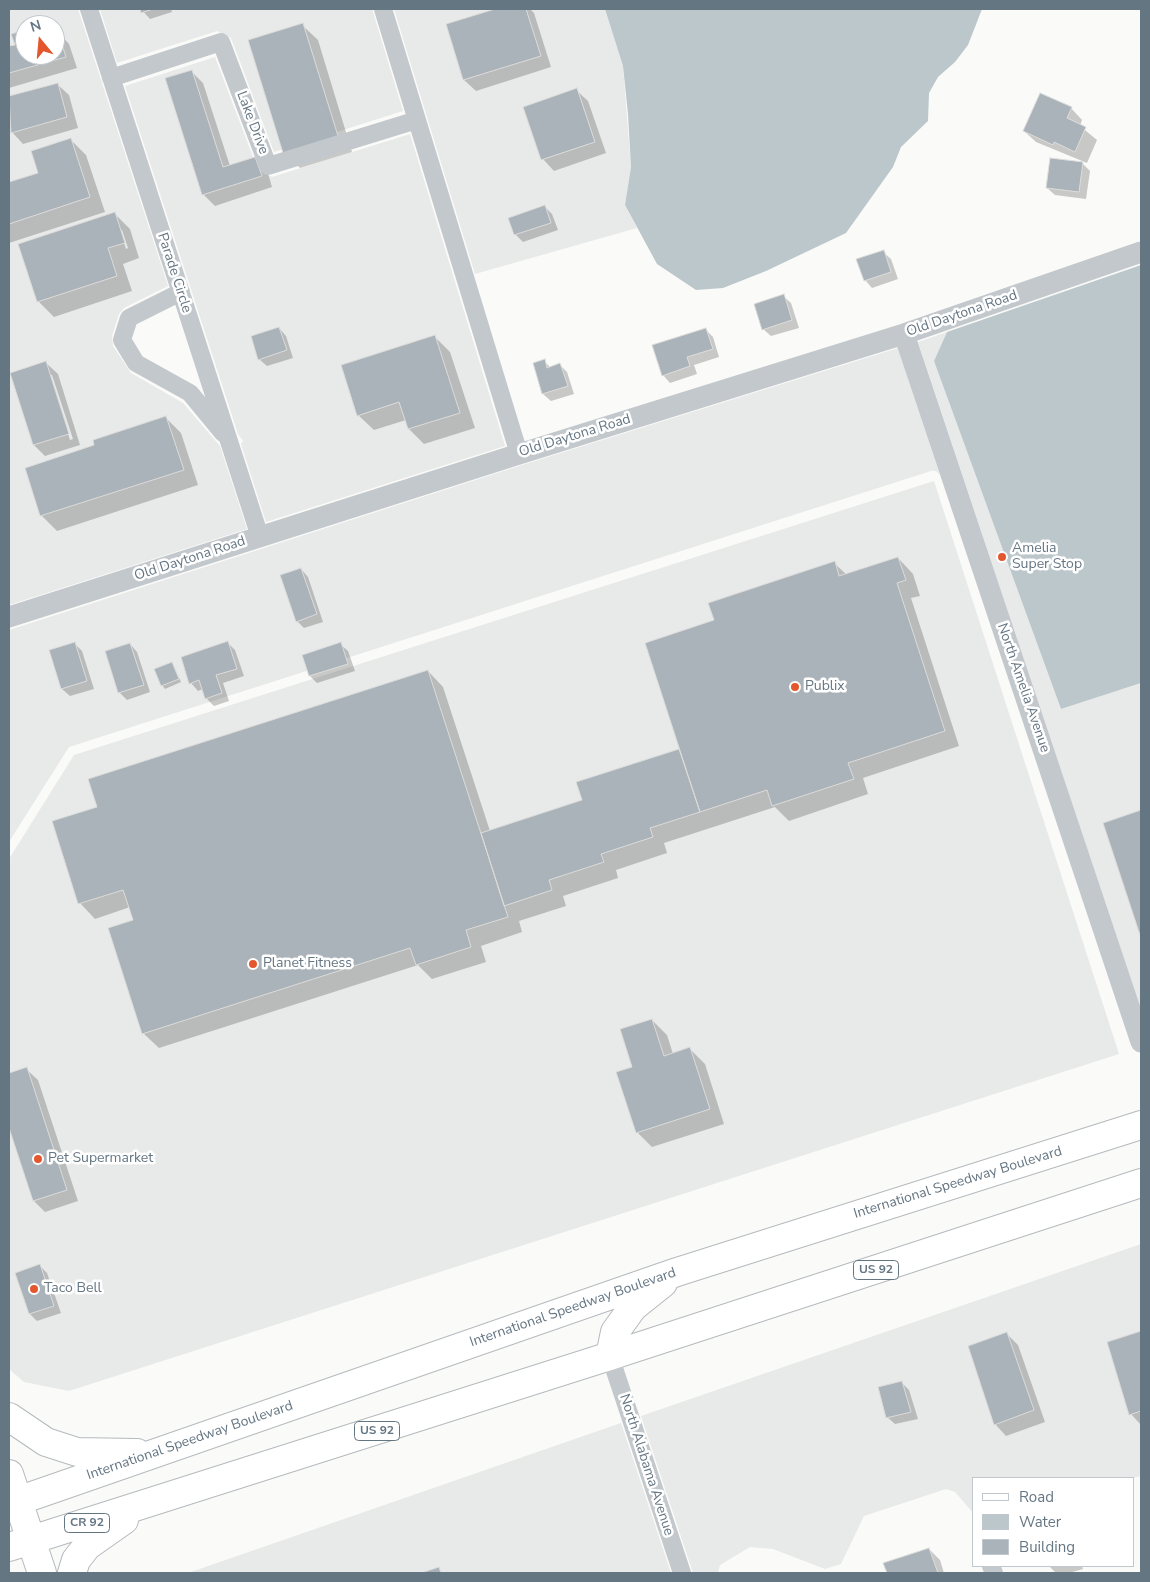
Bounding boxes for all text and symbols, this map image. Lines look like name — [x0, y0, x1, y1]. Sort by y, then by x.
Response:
north arrow — [15, 15, 65, 65]
text: N — [28, 16, 44, 37]
street label: Lake Drive — [232, 89, 272, 157]
street label: Parade Circle — [153, 231, 195, 315]
street label: Old Daytona Road — [905, 287, 1019, 341]
street label: Old Daytona Road — [517, 411, 633, 461]
street label: Old Daytona Road — [132, 533, 248, 585]
place label: Amelia Super Stop — [1012, 541, 1082, 574]
marker: Amelia Super Stop — [996, 551, 1008, 563]
street label: North Amelia Avenue — [993, 621, 1053, 755]
place label: Publix — [805, 679, 845, 695]
marker: Publix — [789, 681, 801, 693]
place label: Planet Fitness — [263, 956, 352, 972]
marker: Planet Fitness — [247, 958, 259, 970]
street label: International Speedway Boulevard — [852, 1143, 1064, 1223]
place label: Pet Supermarket — [48, 1151, 153, 1167]
marker: Pet Supermarket — [32, 1153, 44, 1165]
road number: US 92 — [854, 1260, 898, 1280]
street label: International Speedway Boulevard — [468, 1265, 678, 1351]
place label: Taco Bell — [44, 1281, 102, 1297]
marker: Taco Bell — [28, 1283, 40, 1295]
street label: North Alabama Avenue — [615, 1392, 677, 1538]
street label: International Speedway Boulevard — [85, 1398, 295, 1484]
road number: US 92 — [354, 1422, 400, 1440]
legend — [972, 1477, 1135, 1567]
text: Road — [1019, 1487, 1054, 1507]
text: Water — [1019, 1512, 1061, 1532]
road number: CR 92 — [64, 1514, 110, 1532]
text: Building — [1019, 1537, 1075, 1557]

